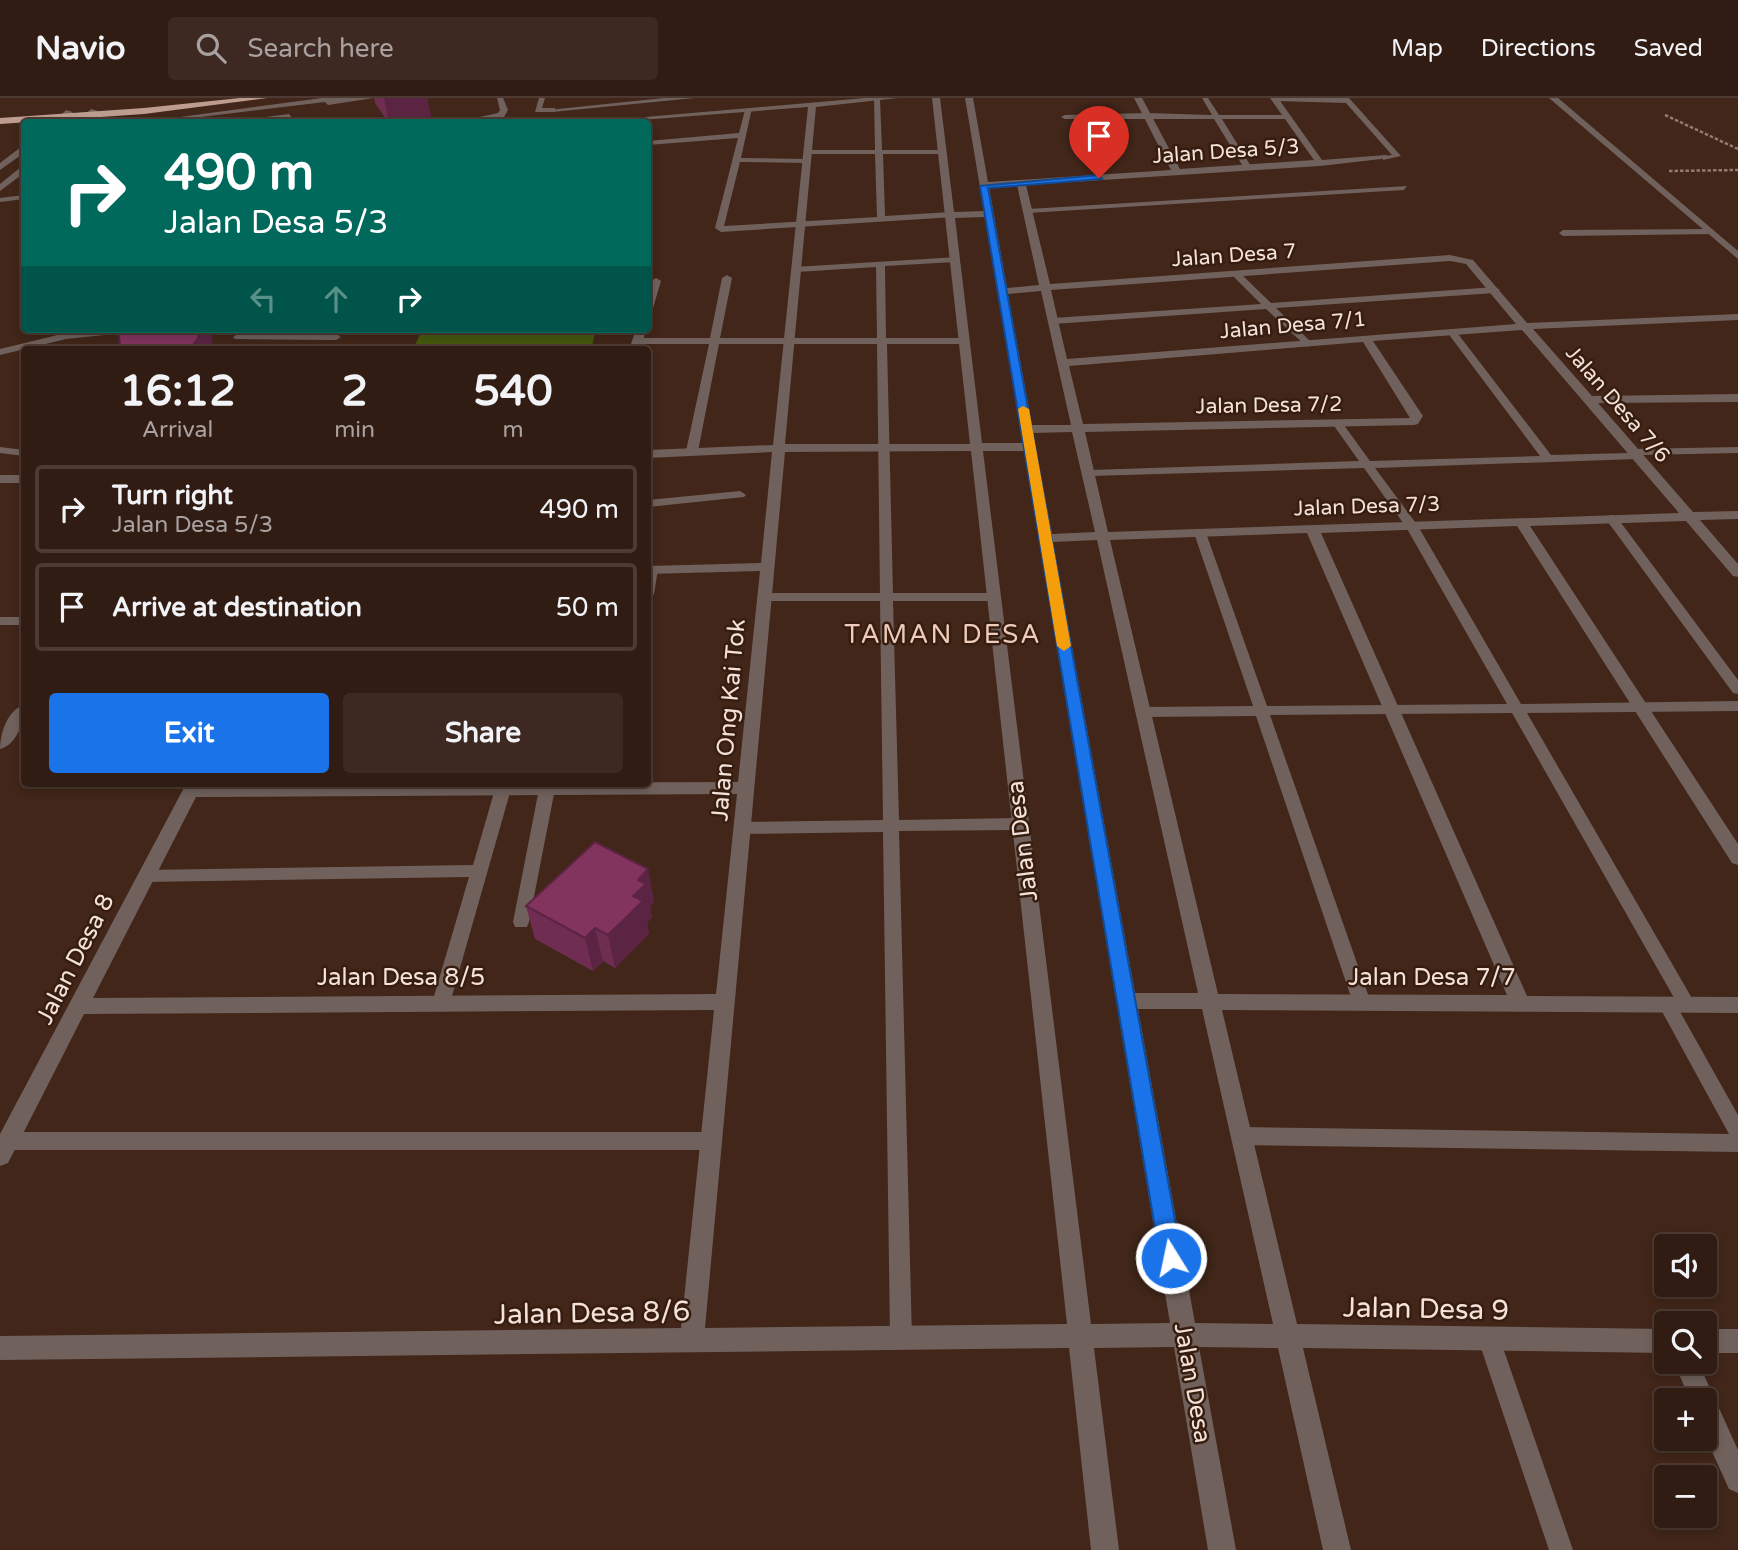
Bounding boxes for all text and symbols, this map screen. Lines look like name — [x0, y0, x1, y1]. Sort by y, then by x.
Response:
search box — [168, 17, 658, 80]
text: Navio — [35, 29, 126, 68]
icon: search — [192, 29, 230, 67]
text: Search here — [248, 33, 394, 64]
text: Map — [1391, 34, 1443, 63]
text: Directions — [1481, 34, 1596, 63]
text: Saved — [1634, 34, 1703, 63]
pin — [1069, 106, 1129, 178]
icon: arrive — [1080, 117, 1118, 155]
street label: Jalan Desa 5/3 — [1152, 134, 1300, 169]
text: 490 m — [164, 144, 314, 203]
icon: right — [49, 147, 140, 238]
text: Jalan Desa 5/3 — [164, 204, 388, 242]
street label: Jalan Desa 7 — [1171, 239, 1297, 272]
icon: left — [244, 280, 282, 318]
icon: ahead — [317, 280, 355, 318]
icon: right — [390, 280, 428, 318]
street label: Jalan Desa 7/1 — [1219, 307, 1367, 344]
street label: Jalan Desa 7/6 — [1560, 341, 1675, 468]
text: 16:12 — [119, 366, 236, 417]
text: 2 — [341, 366, 368, 417]
text: 540 — [473, 366, 553, 417]
street label: Jalan Desa 7/2 — [1196, 392, 1342, 419]
text: Arrival — [142, 416, 213, 444]
text: min — [334, 416, 375, 444]
text: m — [502, 416, 524, 444]
text: Turn right — [112, 480, 233, 511]
icon: right — [53, 490, 91, 528]
street label: Jalan Desa 7/3 — [1293, 491, 1441, 522]
text: 490 m — [539, 494, 619, 525]
text: Jalan Desa 5/3 — [112, 511, 273, 539]
icon: arrive — [53, 588, 91, 626]
text: Arrive at destination — [112, 592, 362, 623]
text: 50 m — [556, 592, 619, 623]
street label: Jalan Ong Kai Tok — [705, 618, 752, 822]
district label: TAMAN DESA — [844, 619, 1042, 650]
button: Exit — [49, 693, 329, 773]
button: Share — [343, 693, 623, 773]
street label: Jalan Desa — [1001, 779, 1044, 903]
street label: Jalan Desa 8 — [30, 889, 121, 1029]
street label: Jalan Desa 8/5 — [317, 963, 485, 992]
street label: Jalan Desa 7/7 — [1348, 963, 1516, 992]
position arrow — [1134, 1221, 1208, 1295]
map controls — [1654, 1234, 1717, 1528]
button: sound — [1654, 1234, 1717, 1297]
street label: Jalan Desa 9 — [1343, 1291, 1509, 1327]
street label: Jalan Desa 8/6 — [494, 1294, 690, 1332]
button: search — [1654, 1311, 1717, 1374]
street label: Jalan Desa — [1168, 1321, 1217, 1445]
button: + — [1654, 1388, 1717, 1451]
button: − — [1654, 1465, 1717, 1528]

